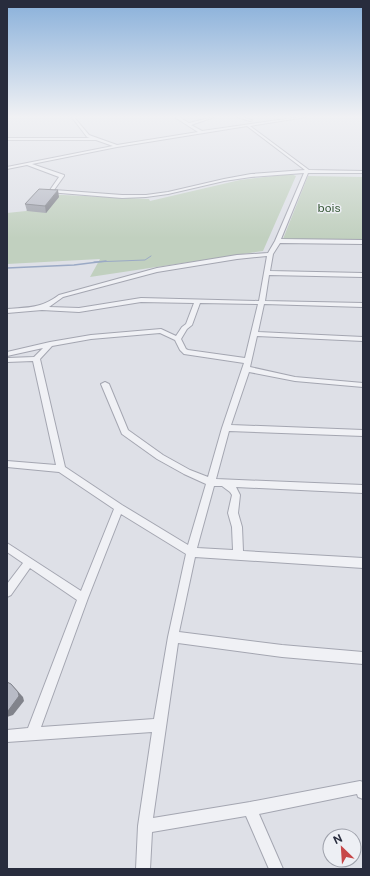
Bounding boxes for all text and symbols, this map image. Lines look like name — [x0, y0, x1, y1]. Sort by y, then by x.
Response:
park label: bois — [318, 201, 341, 215]
north arrow — [322, 828, 362, 868]
text: N — [331, 832, 344, 846]

